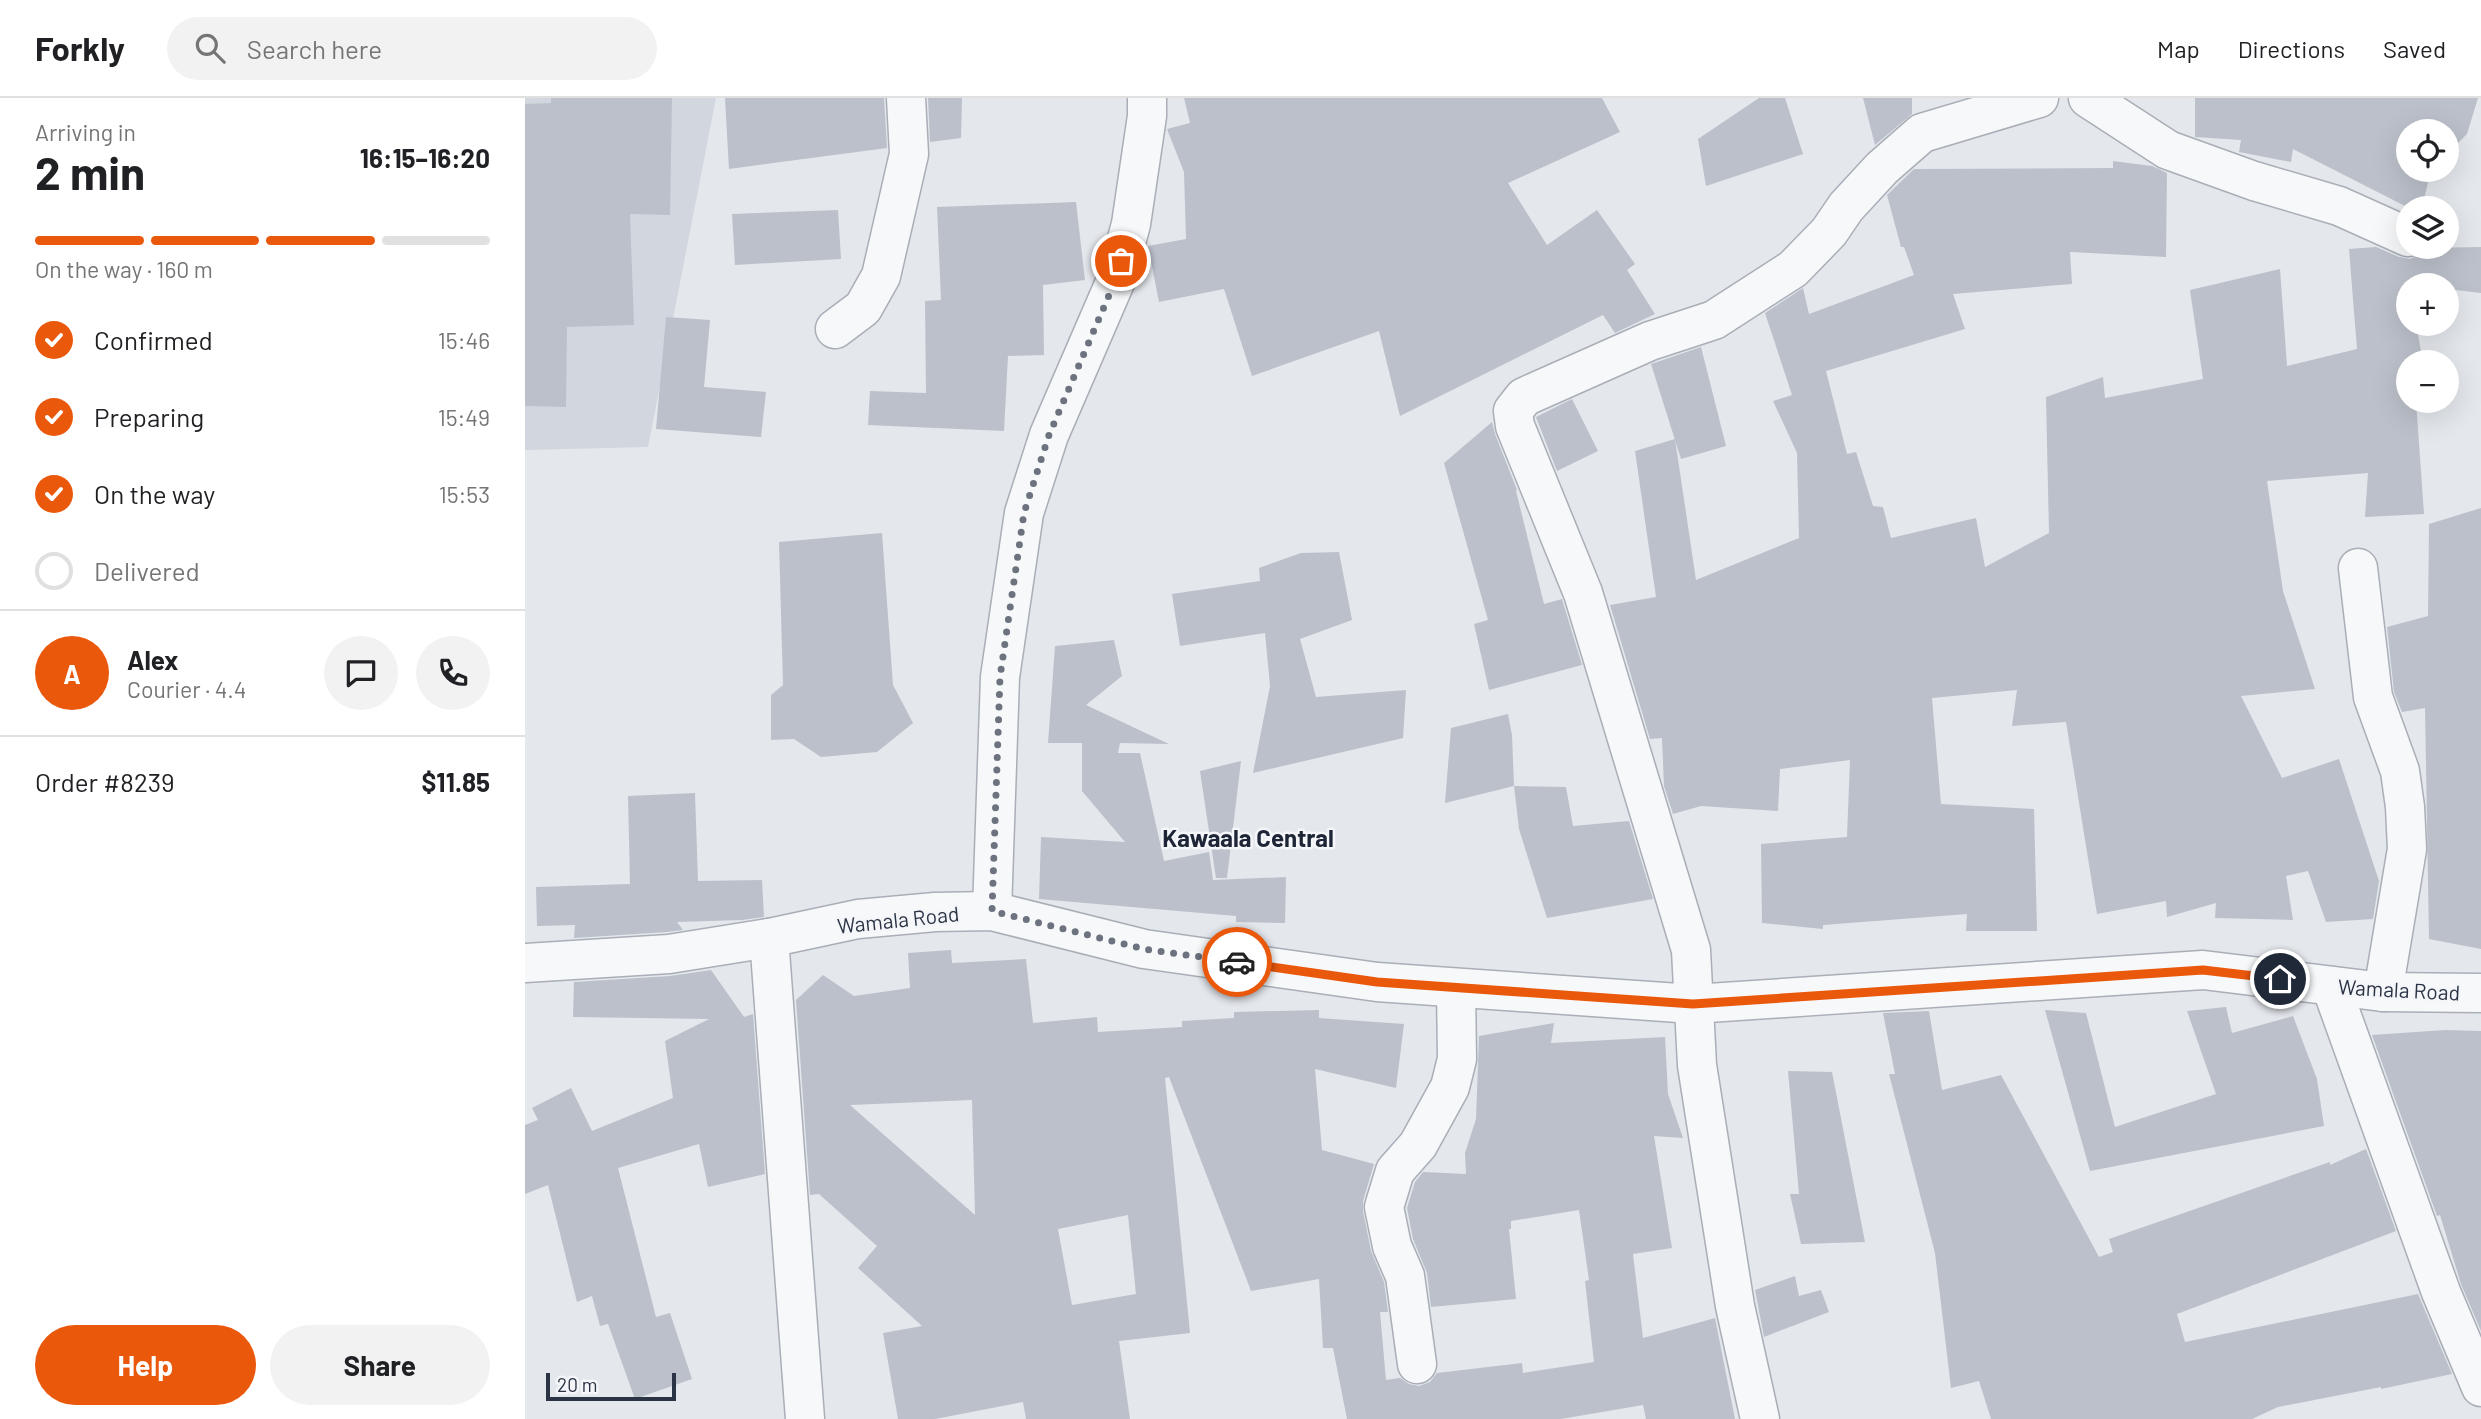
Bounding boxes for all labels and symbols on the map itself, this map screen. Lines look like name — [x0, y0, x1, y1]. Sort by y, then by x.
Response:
pin — [1091, 231, 1151, 291]
district label: Kawaala Central — [1162, 823, 1334, 852]
street label: Wamala Road — [836, 900, 960, 938]
courier — [1202, 927, 1272, 997]
pin — [2250, 949, 2310, 1009]
street label: Wamala Road — [2337, 973, 2461, 1005]
scale bar — [546, 1370, 675, 1402]

